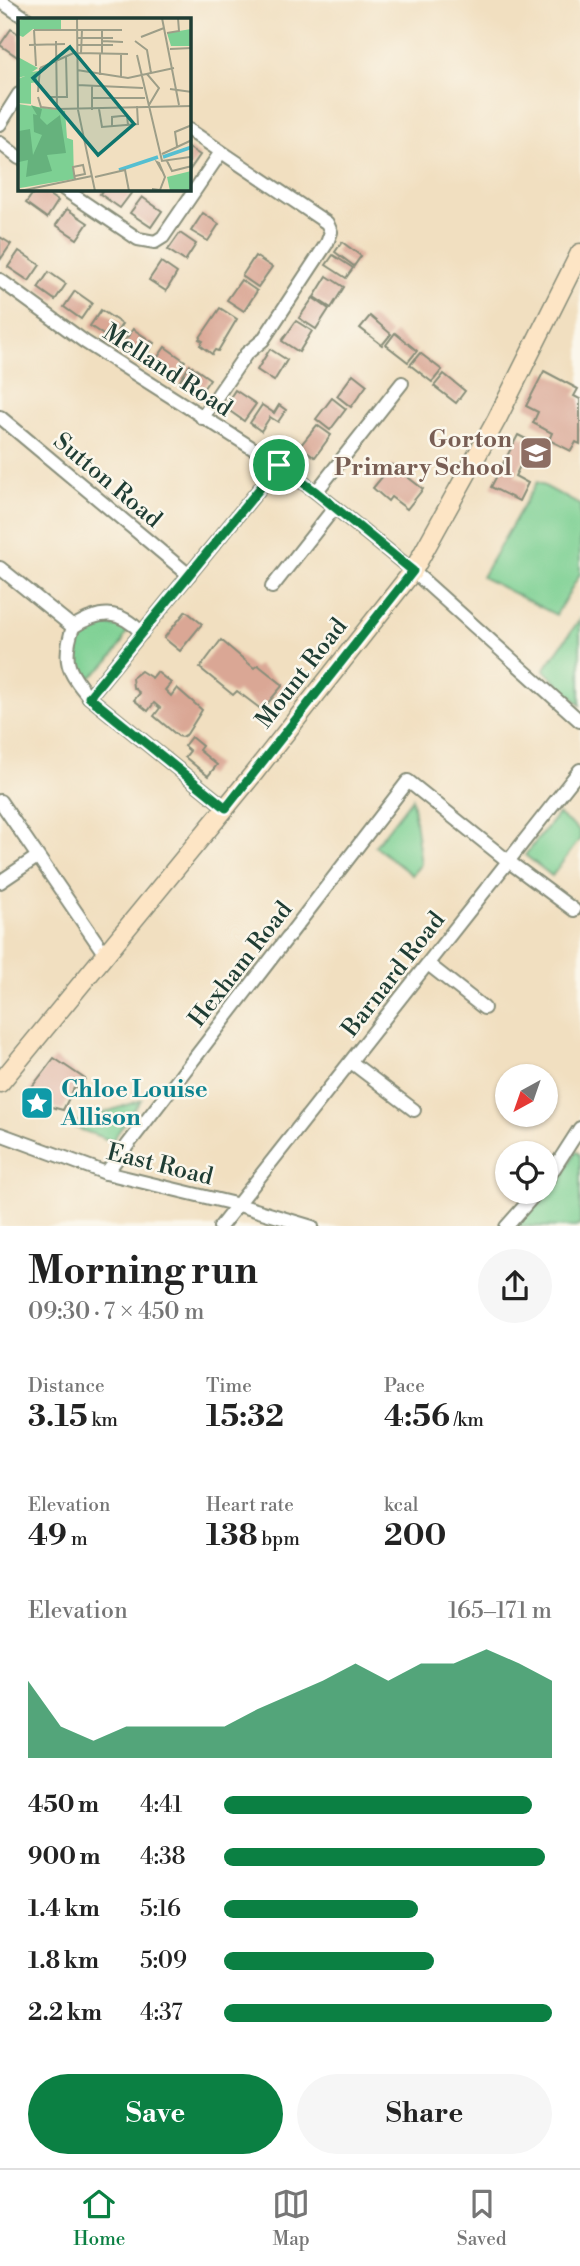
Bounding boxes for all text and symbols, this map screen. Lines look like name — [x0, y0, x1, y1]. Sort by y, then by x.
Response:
inset map — [18, 18, 191, 191]
street label: Melland Road — [97, 318, 238, 424]
place label: Gorton Primary School — [334, 425, 512, 483]
street label: Sutton Road — [47, 427, 168, 535]
school or university icon: Gorton Primary School — [517, 434, 555, 472]
pin — [249, 435, 309, 495]
icon: arrive — [260, 446, 298, 484]
street label: Mount Road — [249, 612, 354, 735]
street label: Hexham Road — [182, 895, 299, 1034]
street label: Barnard Road — [335, 906, 452, 1044]
north arrow — [495, 1064, 558, 1127]
map controls — [495, 1064, 558, 1204]
place label: Chloe Louise Allison — [60, 1075, 208, 1133]
place icon: Chloe Louise Allison — [18, 1084, 56, 1122]
street label: East Road — [103, 1137, 216, 1193]
button: locate — [495, 1141, 558, 1204]
text: Morning run — [28, 1248, 258, 1295]
button: share — [478, 1249, 552, 1323]
text: 09:30 · 7 × 450 m — [28, 1298, 204, 1326]
text: Distance — [28, 1374, 105, 1398]
text: Time — [206, 1374, 252, 1398]
text: Pace — [384, 1374, 425, 1398]
text: 3.15 — [28, 1398, 88, 1436]
text: 15:32 — [206, 1398, 284, 1436]
text: 4:56 — [384, 1398, 450, 1436]
text: km — [88, 1408, 118, 1432]
text: /km — [450, 1408, 484, 1432]
text: Elevation — [28, 1493, 110, 1517]
text: Heart rate — [206, 1493, 294, 1517]
text: kcal — [384, 1493, 418, 1517]
text: 49 — [28, 1517, 67, 1555]
text: 138 — [206, 1517, 258, 1555]
text: 200 — [384, 1517, 446, 1555]
text: m — [67, 1527, 88, 1551]
text: bpm — [258, 1527, 300, 1551]
text: Elevation — [28, 1597, 128, 1625]
text: 165–171 m — [448, 1597, 552, 1625]
text: 450 m — [28, 1791, 99, 1819]
text: 4:41 — [140, 1791, 182, 1819]
text: 900 m — [28, 1843, 101, 1871]
text: 4:38 — [140, 1843, 186, 1871]
text: 1.4 km — [28, 1895, 100, 1923]
text: 5:16 — [140, 1895, 181, 1923]
text: 1.8 km — [28, 1947, 99, 1975]
text: 5:09 — [140, 1947, 187, 1975]
text: 2.2 km — [28, 1999, 102, 2027]
text: 4:37 — [140, 1999, 183, 2027]
button: Save — [28, 2074, 283, 2154]
button: Share — [297, 2074, 552, 2154]
tab: Home — [73, 2185, 125, 2251]
tab: Map — [272, 2185, 310, 2251]
tab: Saved — [457, 2185, 507, 2251]

